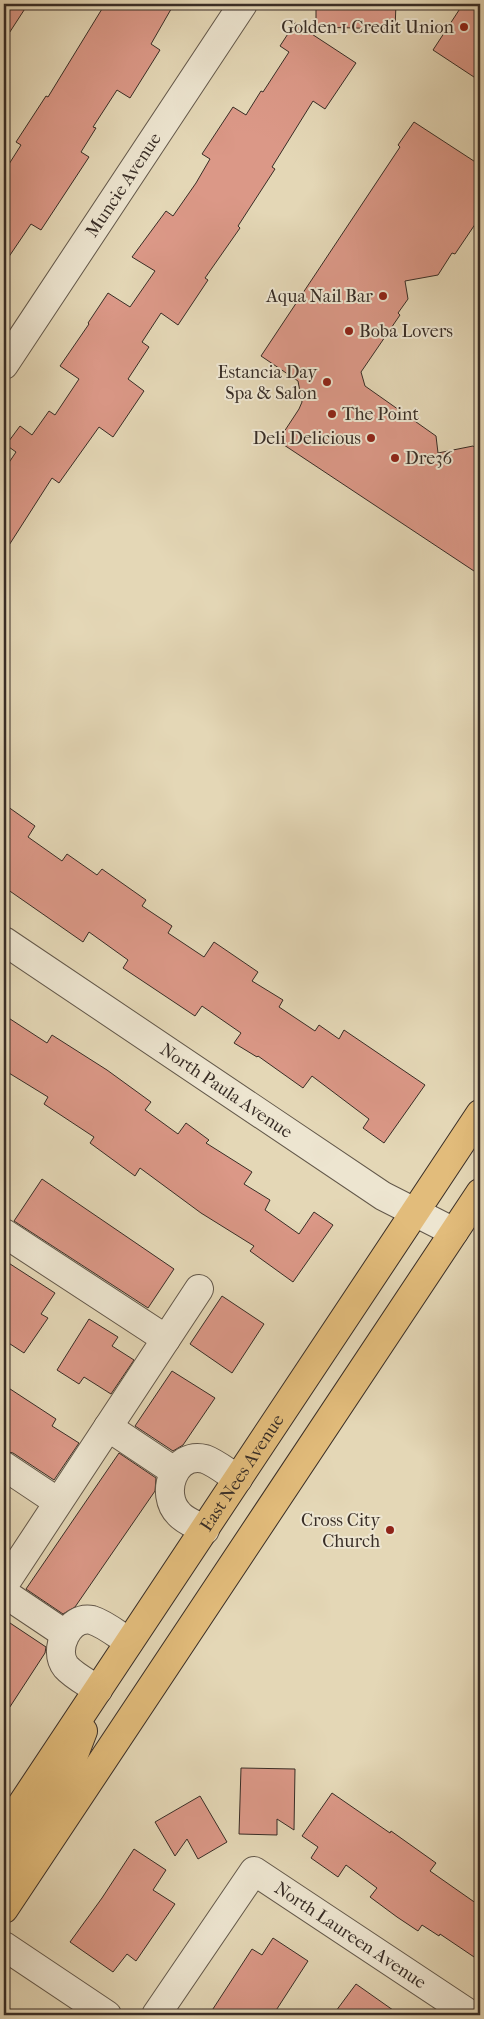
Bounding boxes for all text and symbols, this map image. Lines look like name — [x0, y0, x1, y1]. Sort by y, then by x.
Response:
place label: Golden 1 Credit Union — [281, 17, 455, 38]
marker: Golden 1 Credit Union — [458, 21, 470, 33]
street label: Muncie Avenue — [81, 129, 165, 241]
place label: Aqua Nail Bar — [265, 286, 373, 307]
marker: Aqua Nail Bar — [377, 290, 389, 302]
place label: Boba Lovers — [359, 321, 453, 342]
marker: Boba Lovers — [343, 325, 355, 337]
place label: Estancia Day Spa & Salon — [217, 362, 318, 404]
marker: Estancia Day Spa & Salon — [321, 376, 333, 388]
place label: The Point — [342, 404, 419, 425]
marker: The Point — [326, 408, 338, 420]
place label: Deli Delicious — [253, 428, 361, 449]
marker: Deli Delicious — [365, 432, 377, 444]
place label: Dre36 — [405, 448, 453, 469]
marker: Dre36 — [389, 452, 401, 464]
street label: North Paula Avenue — [156, 1039, 297, 1143]
street label: East Nees Avenue — [195, 1410, 288, 1535]
place label: Cross City Church — [301, 1510, 381, 1552]
marker: Cross City Church — [384, 1524, 396, 1536]
street label: North Laureen Avenue — [271, 1877, 430, 1993]

